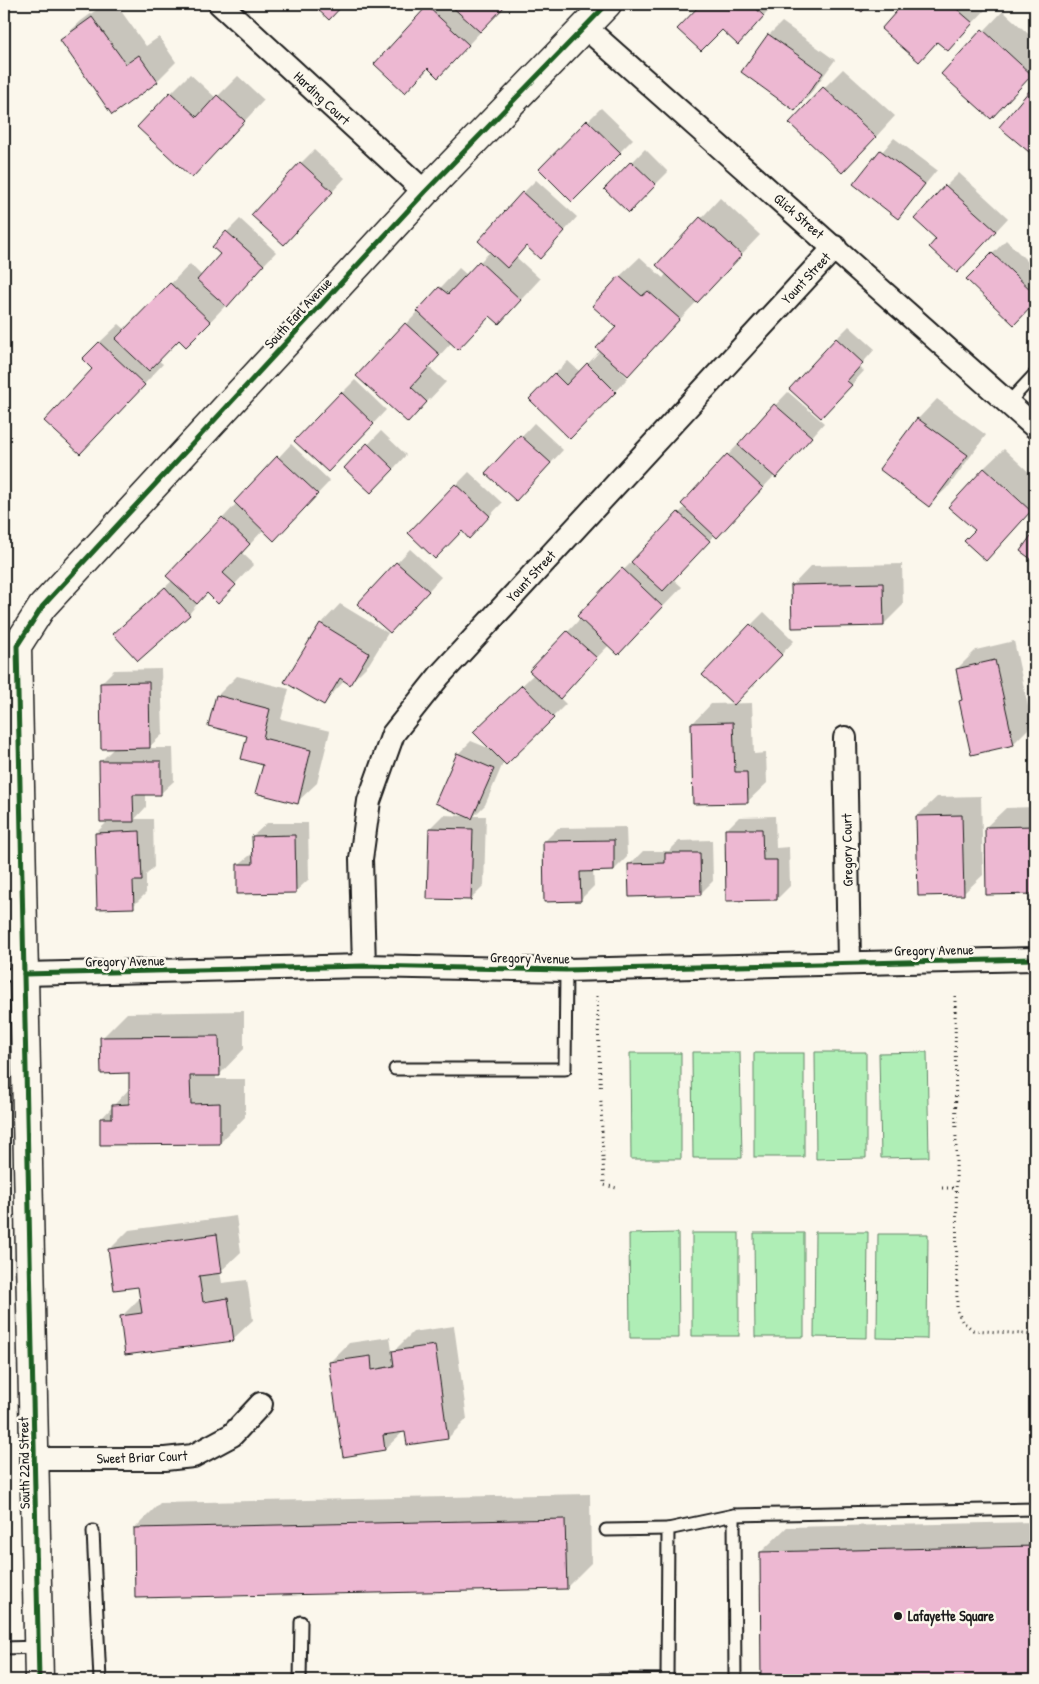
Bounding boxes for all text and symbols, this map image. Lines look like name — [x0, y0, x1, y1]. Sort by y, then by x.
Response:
street label: Harding Court — [289, 66, 355, 130]
street label: Glick Street — [770, 189, 829, 243]
street label: Yount Street — [777, 248, 835, 308]
street label: South Earl Avenue — [260, 273, 336, 352]
street label: Yount Street — [502, 546, 560, 606]
street label: Gregory Court — [836, 813, 858, 887]
street label: Gregory Avenue — [894, 939, 974, 961]
street label: Gregory Avenue — [490, 947, 570, 969]
street label: Gregory Avenue — [85, 950, 165, 972]
street label: South 22nd Street — [13, 1417, 34, 1509]
street label: Sweet Briar Court — [96, 1445, 188, 1468]
place label: Lafayette Square — [908, 1606, 995, 1627]
marker: Lafayette Square — [892, 1610, 904, 1622]

